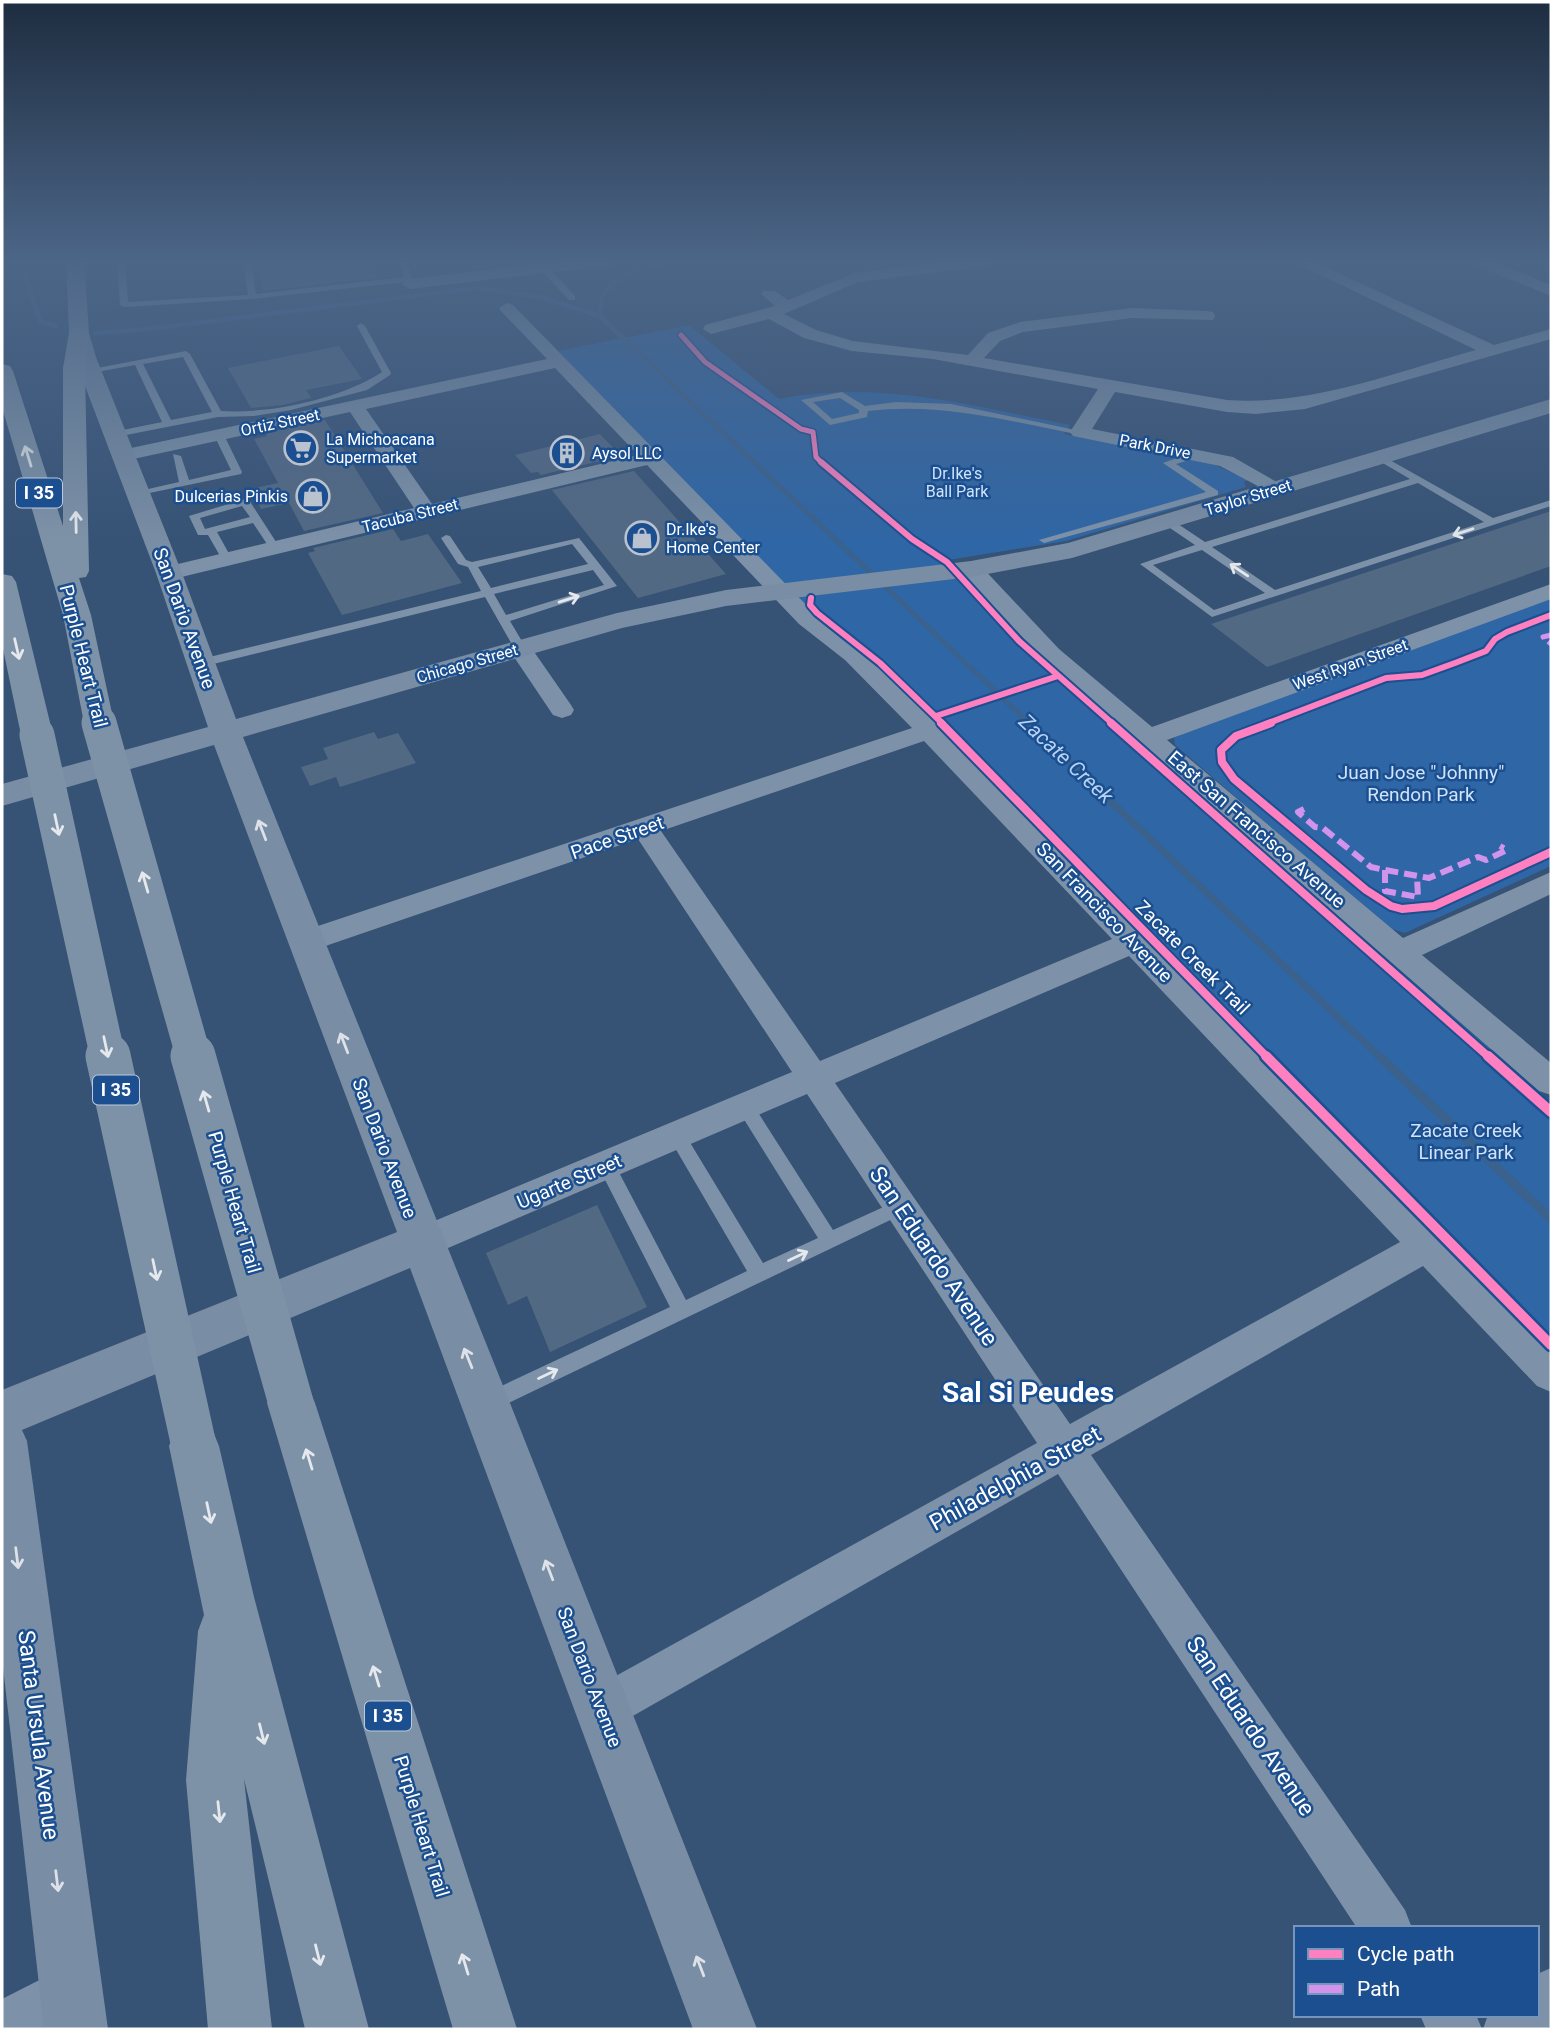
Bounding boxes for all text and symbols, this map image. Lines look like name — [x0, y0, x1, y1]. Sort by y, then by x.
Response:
street label: Ortiz Street — [239, 405, 321, 440]
supermarket icon: La Michoacana Supermarket — [282, 429, 320, 467]
place label: La Michoacana Supermarket — [326, 430, 435, 467]
street label: Park Drive — [1118, 430, 1192, 463]
building icon: Aysol LLC — [548, 434, 586, 472]
place label: Aysol LLC — [592, 444, 662, 463]
one-way arrow — [20, 445, 33, 467]
park label: Dr.Ike's Ball Park — [926, 464, 989, 501]
street label: Taylor Street — [1203, 475, 1294, 520]
shop icon: Dulcerias Pinkis — [294, 477, 332, 515]
road number: I 35 — [16, 478, 62, 508]
place label: Dulcerias Pinkis — [175, 487, 288, 506]
street label: Tacuba Street — [360, 494, 460, 537]
one-way arrow — [69, 511, 82, 534]
shop icon: Dr.Ike's Home Center — [623, 519, 661, 557]
place label: Dr.Ike's Home Center — [666, 520, 760, 557]
one-way arrow — [1452, 526, 1474, 539]
street label: San Dario Avenue — [148, 545, 221, 692]
one-way arrow — [1230, 563, 1249, 577]
street label: Purple Heart Trail — [55, 582, 112, 730]
one-way arrow — [558, 592, 580, 605]
street label: West Ryan Street — [1290, 635, 1410, 694]
one-way arrow — [11, 637, 24, 660]
street label: Chicago Street — [414, 640, 520, 687]
water label: Zacate Creek — [1013, 709, 1118, 809]
street label: East San Francisco Avenue — [1163, 746, 1350, 913]
park label: Juan Jose "Johnny" Rendon Park — [1338, 761, 1504, 806]
street label: Pace Street — [568, 811, 667, 864]
one-way arrow — [51, 813, 65, 836]
one-way arrow — [255, 820, 268, 842]
street label: San Francisco Avenue — [1032, 837, 1178, 987]
one-way arrow — [137, 871, 150, 893]
street label: Zacate Creek Trail — [1131, 895, 1255, 1019]
one-way arrow — [336, 1032, 349, 1054]
one-way arrow — [100, 1035, 114, 1058]
street label: San Dario Avenue — [347, 1075, 422, 1222]
road number: I 35 — [93, 1076, 139, 1105]
one-way arrow — [199, 1090, 212, 1112]
park label: Zacate Creek Linear Park — [1410, 1119, 1522, 1164]
street label: Purple Heart Trail — [203, 1128, 266, 1276]
street label: Ugarte Street — [513, 1149, 625, 1214]
street label: San Eduardo Avenue — [864, 1162, 1004, 1351]
one-way arrow — [787, 1249, 808, 1262]
one-way arrow — [149, 1258, 162, 1281]
one-way arrow — [461, 1347, 474, 1369]
one-way arrow — [537, 1367, 558, 1380]
district label: Sal Si Peudes — [942, 1376, 1114, 1409]
street label: Philadelphia Street — [925, 1420, 1106, 1537]
one-way arrow — [301, 1448, 314, 1470]
one-way arrow — [202, 1501, 216, 1524]
one-way arrow — [10, 1546, 23, 1569]
one-way arrow — [542, 1560, 554, 1581]
street label: San Dario Avenue — [552, 1604, 627, 1751]
street label: Santa Ursula Avenue — [12, 1629, 65, 1841]
street label: San Eduardo Avenue — [1181, 1632, 1321, 1821]
one-way arrow — [369, 1666, 381, 1688]
road number: I 35 — [365, 1702, 411, 1730]
one-way arrow — [256, 1722, 269, 1745]
street label: Purple Heart Trail — [389, 1753, 454, 1900]
one-way arrow — [212, 1800, 225, 1823]
one-way arrow — [51, 1869, 64, 1892]
legend — [1294, 1926, 1539, 2017]
text: Cycle path — [1357, 1942, 1455, 1966]
one-way arrow — [312, 1943, 325, 1965]
one-way arrow — [457, 1953, 470, 1975]
one-way arrow — [693, 1955, 706, 1977]
text: Path — [1357, 1977, 1400, 2001]

